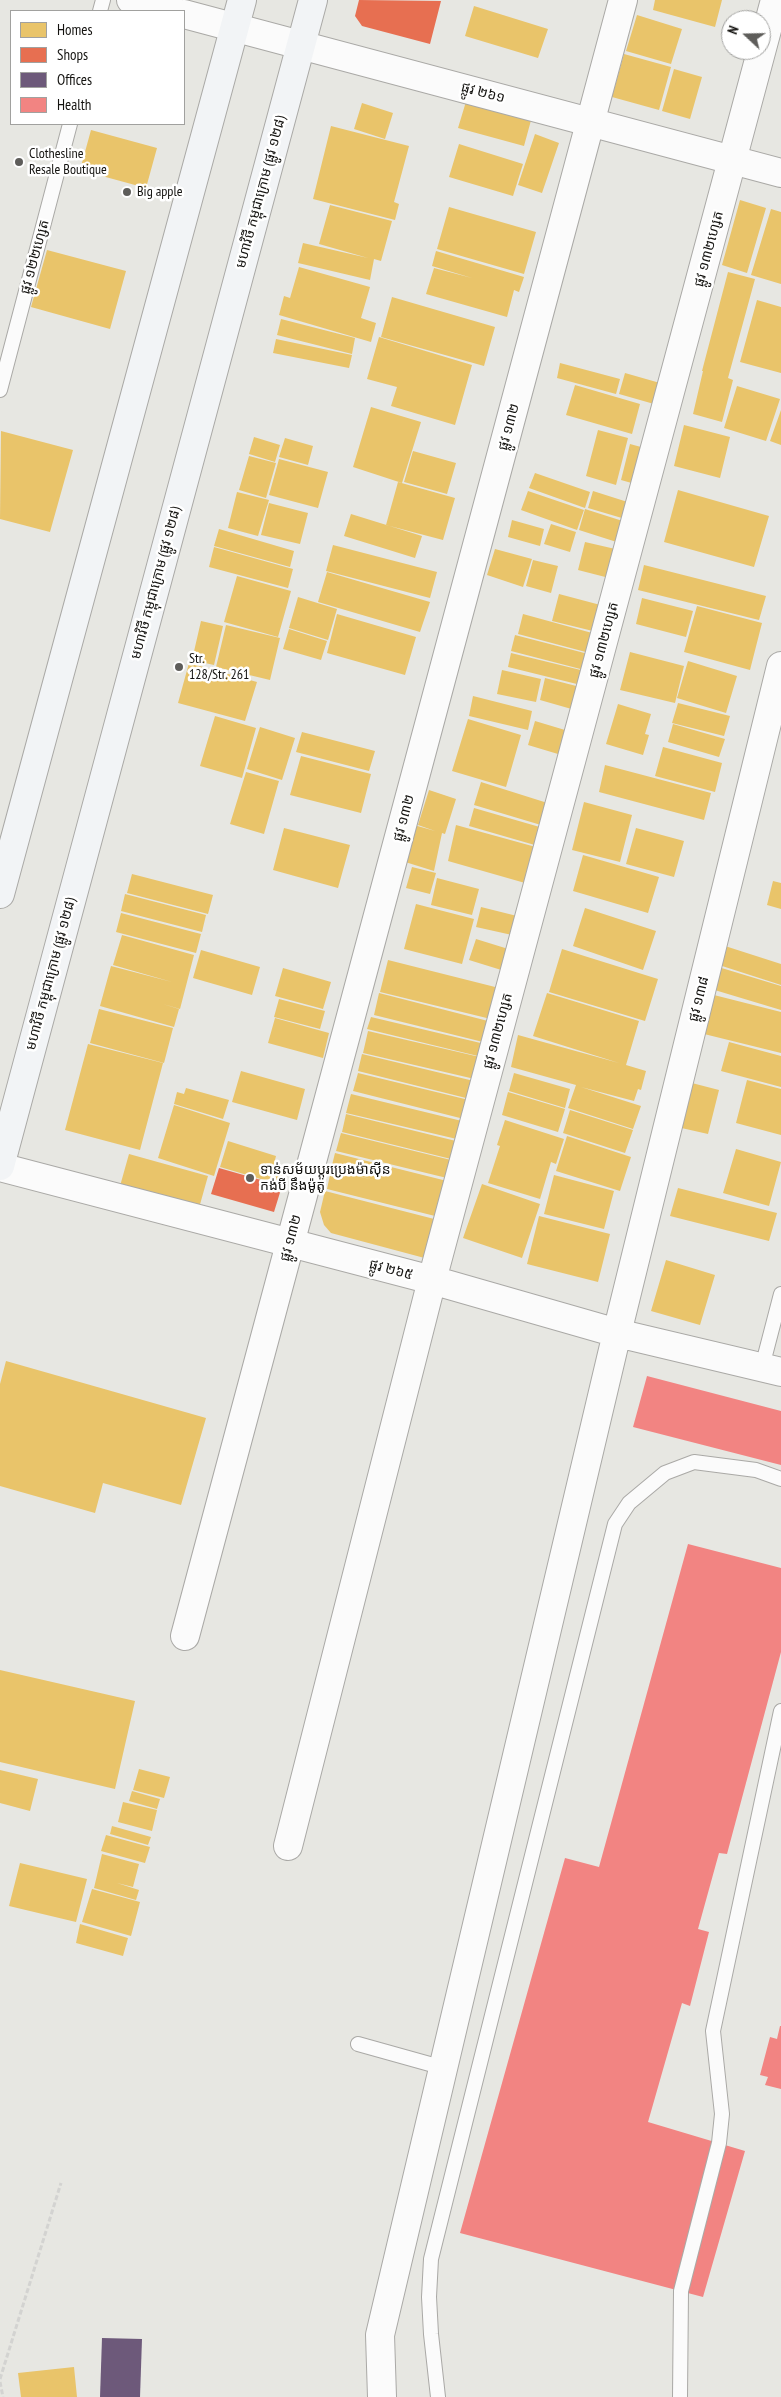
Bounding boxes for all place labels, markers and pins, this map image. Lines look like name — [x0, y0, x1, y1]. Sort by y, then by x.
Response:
place label: Clothesline Resale Boutique — [29, 146, 107, 178]
marker: Clothesline Resale Boutique — [13, 156, 25, 168]
place label: Big apple — [137, 184, 182, 200]
marker: Big apple — [121, 186, 133, 198]
place label: Str. 128/Str. 261 — [189, 651, 249, 684]
marker: Str. 128/Str. 261 — [173, 661, 185, 673]
place label: ទាន់សម័យប្តូរប្រេងម៉ាសុីន កង់បី នឹងម៉ូតូ — [260, 1162, 391, 1194]
marker: ទាន់សម័យប្តូរប្រេងម៉ាសុីន កង់បី នឹងម៉ូតូ — [244, 1172, 256, 1184]

